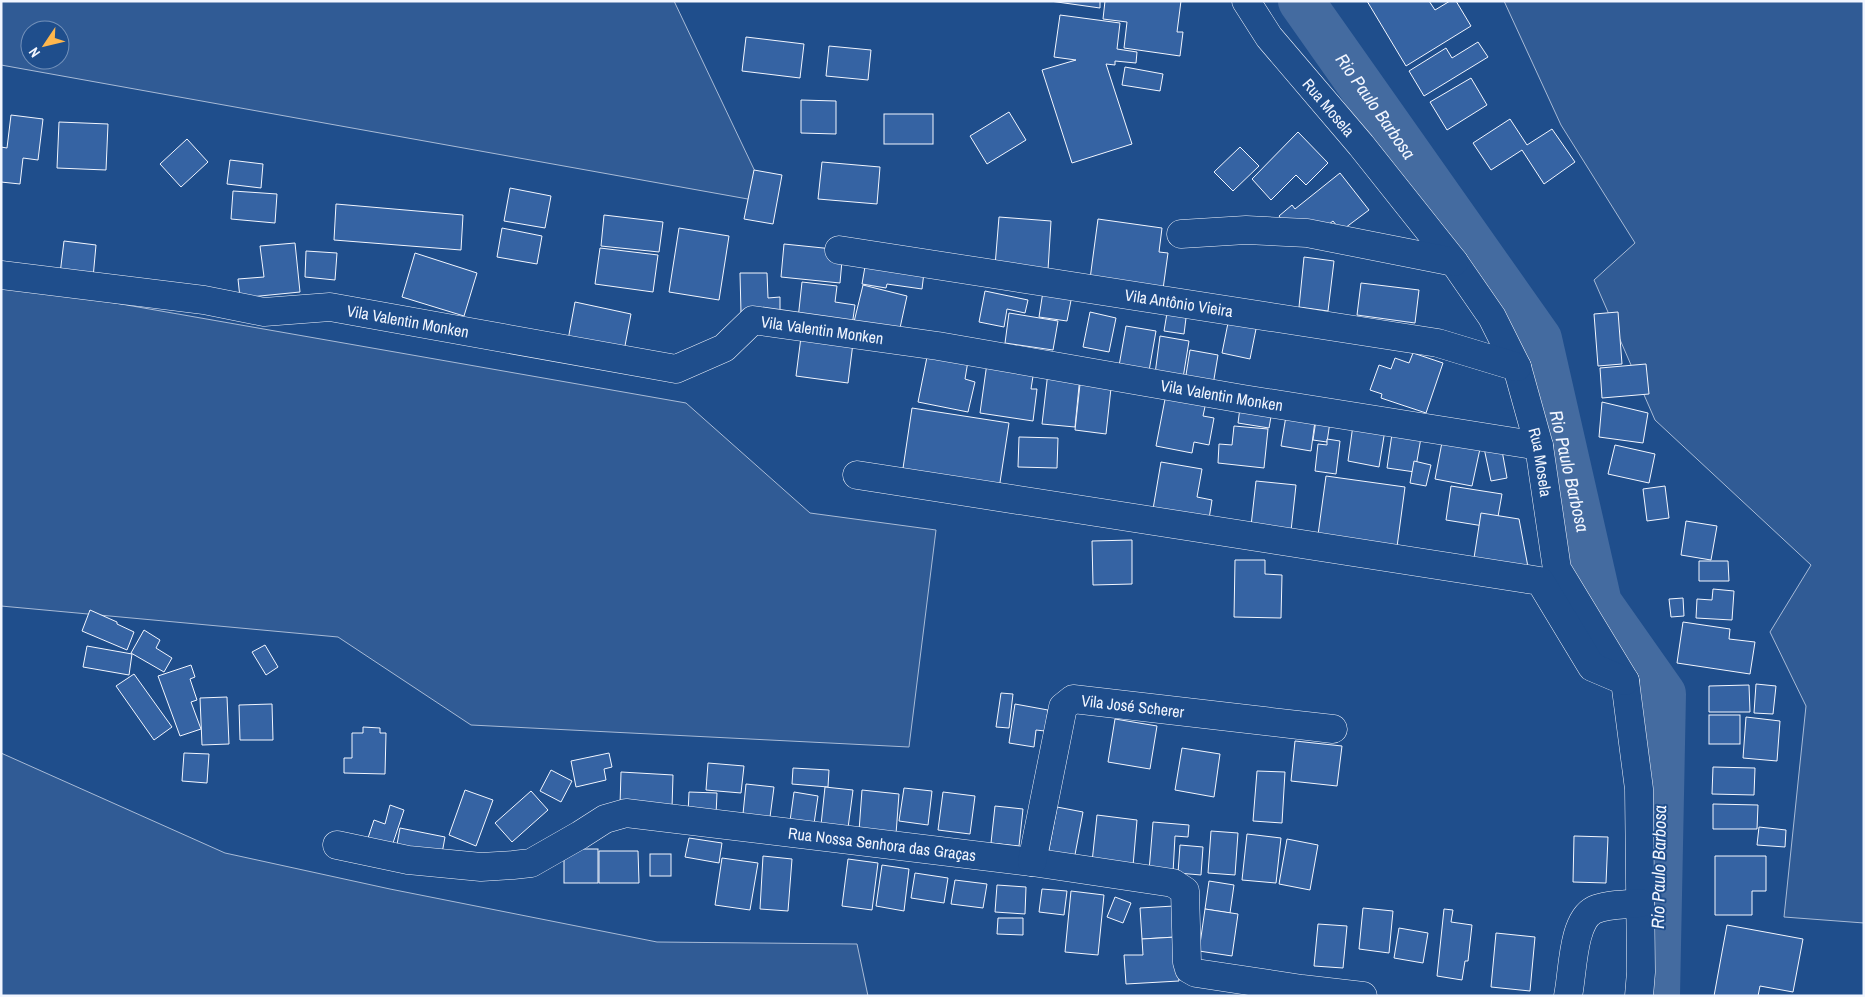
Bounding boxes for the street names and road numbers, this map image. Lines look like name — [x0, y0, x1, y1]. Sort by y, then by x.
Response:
street label: Rua Mosela — [1298, 73, 1360, 142]
street label: Vila Antônio Vieira — [1123, 284, 1235, 322]
street label: Vila Valentin Monken — [345, 299, 471, 343]
street label: Vila Valentin Monken — [759, 310, 885, 349]
street label: Vila Valentin Monken — [1159, 374, 1285, 416]
street label: Rua Mosela — [1523, 425, 1557, 499]
street label: Vila José Scherer — [1080, 689, 1186, 723]
street label: Rua Nossa Senhora das Graças — [787, 822, 977, 866]

